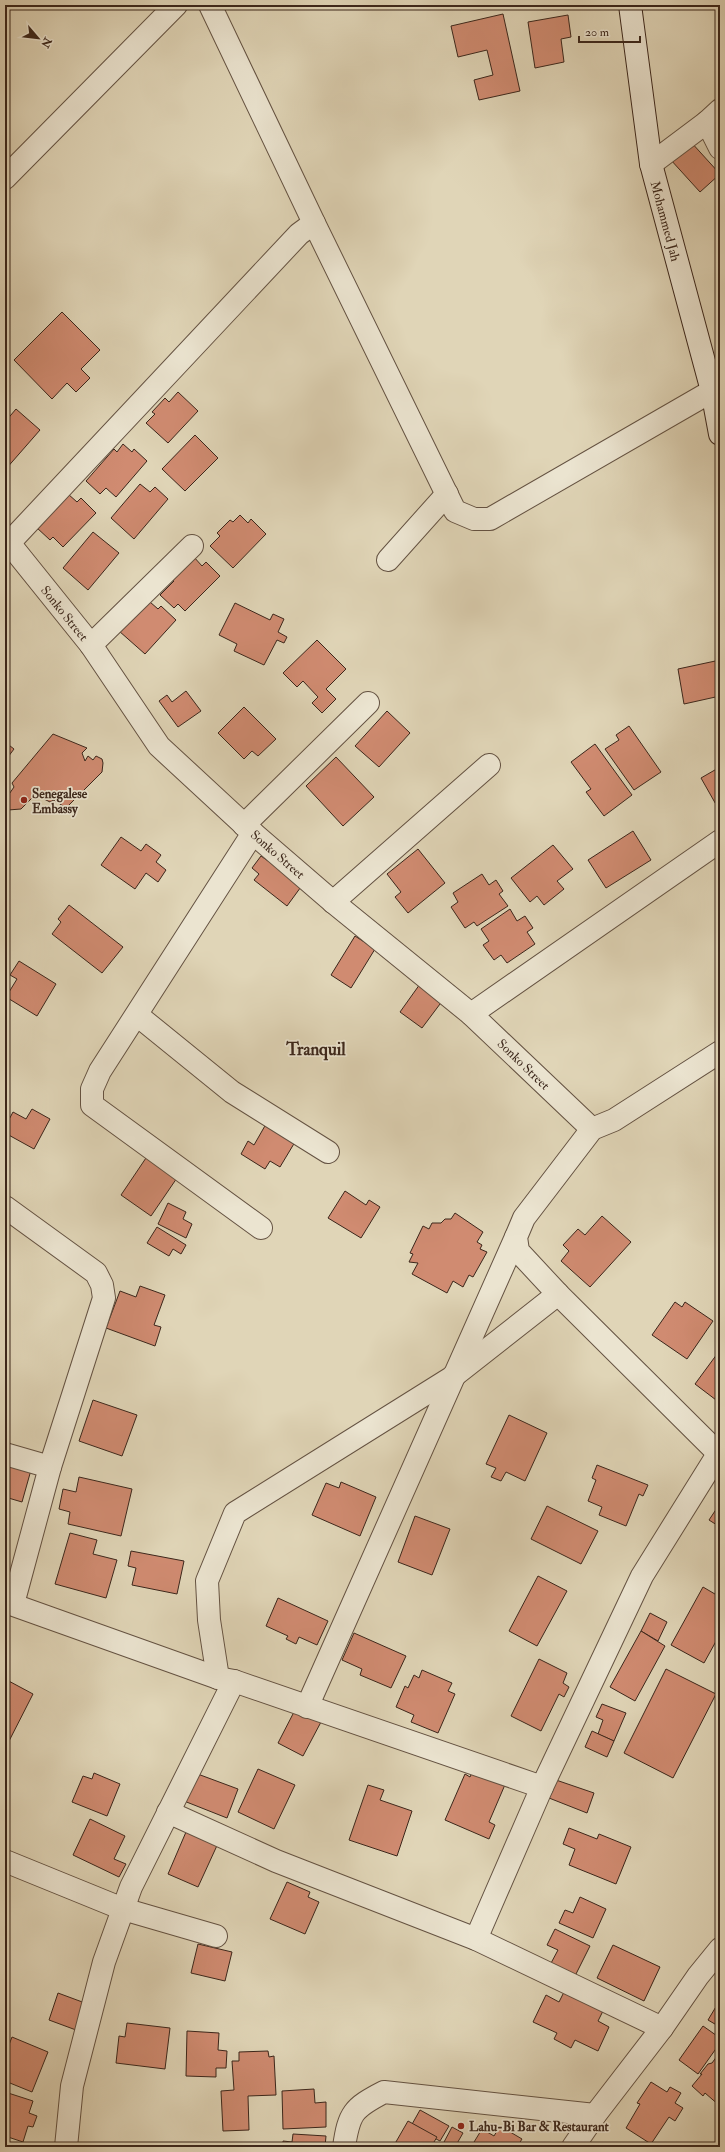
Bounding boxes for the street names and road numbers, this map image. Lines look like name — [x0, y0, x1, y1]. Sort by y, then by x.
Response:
street label: Mohammed Jah — [647, 179, 683, 263]
street label: Sonko Street — [37, 583, 91, 645]
street label: Sonko Street — [247, 827, 308, 883]
street label: Sonko Street — [494, 1036, 553, 1094]

